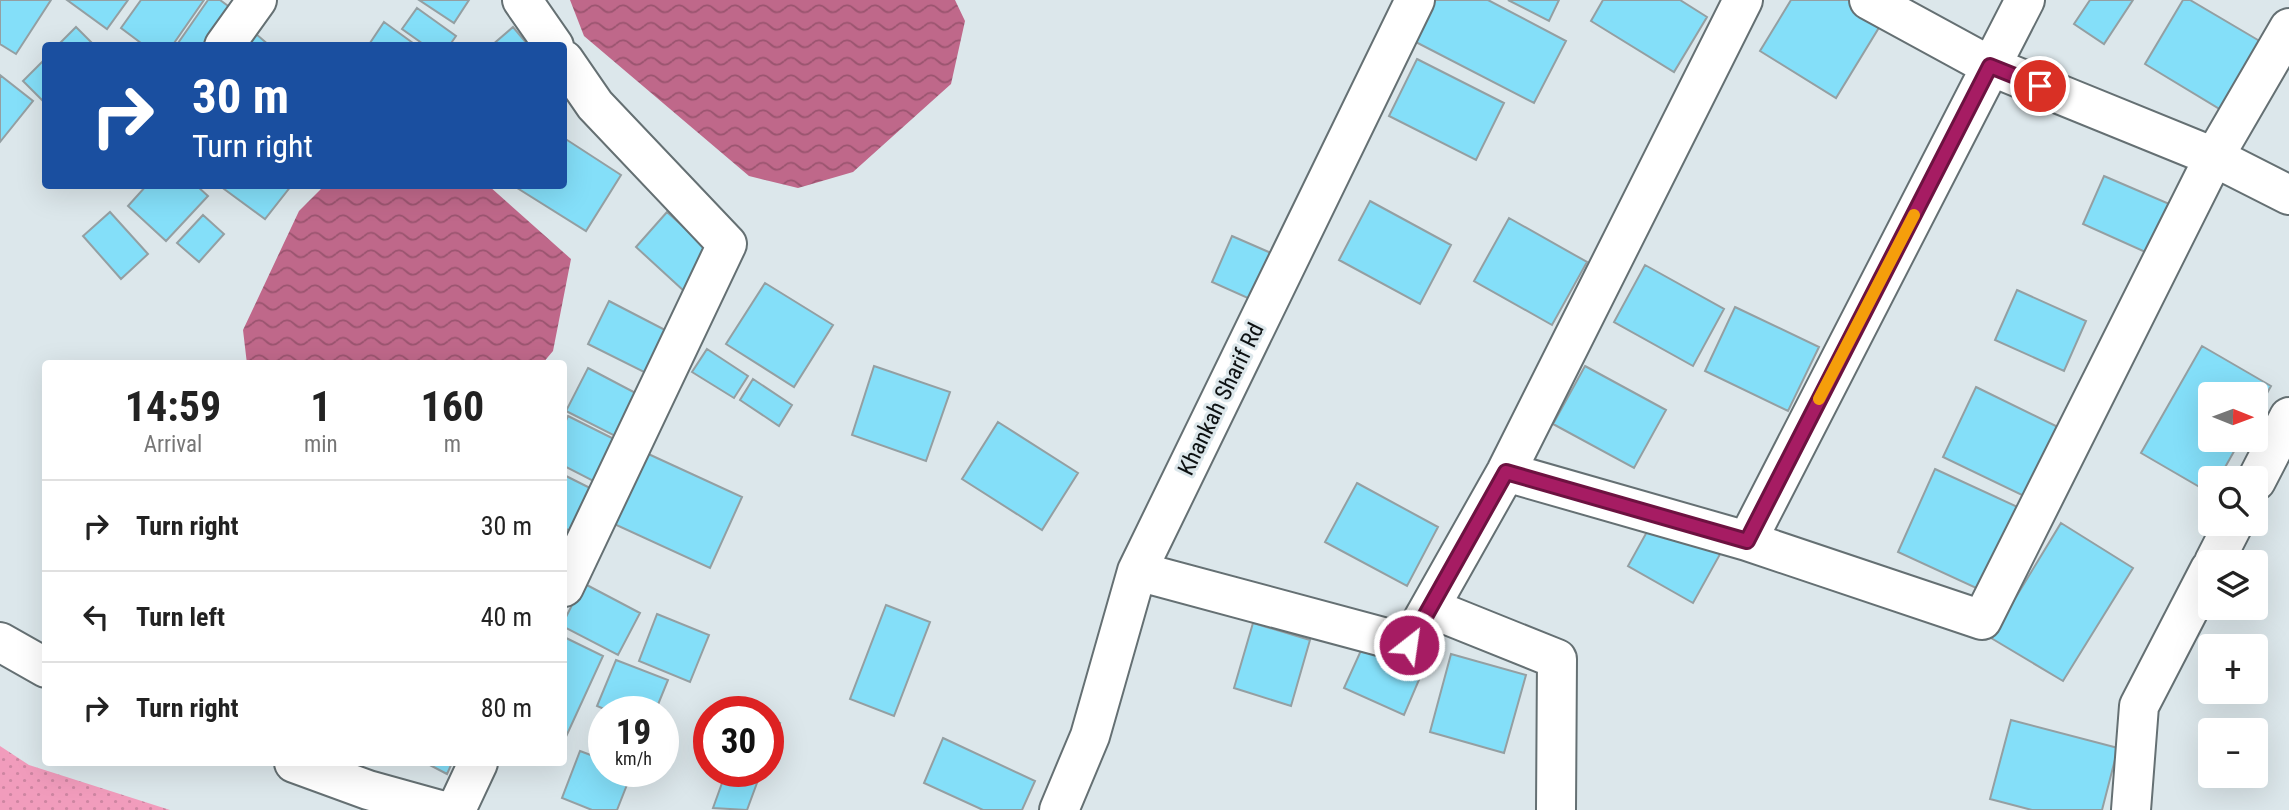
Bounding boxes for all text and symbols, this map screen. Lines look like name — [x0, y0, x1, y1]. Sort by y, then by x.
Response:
pin — [2010, 56, 2070, 116]
icon: arrive — [2021, 67, 2059, 105]
text: 30 m — [192, 68, 289, 125]
icon: right — [77, 70, 168, 161]
text: Turn right — [192, 127, 313, 165]
street label: Khankah Sharif Rd — [1172, 318, 1270, 480]
text: 14:59 — [125, 382, 221, 431]
text: 1 — [310, 382, 331, 431]
text: 160 — [420, 382, 484, 431]
north arrow — [2198, 382, 2268, 452]
map controls — [2198, 382, 2268, 788]
text: Arrival — [144, 431, 202, 458]
text: min — [304, 431, 338, 458]
text: m — [444, 431, 461, 458]
button: search — [2198, 466, 2268, 536]
icon: right — [77, 507, 115, 545]
text: Turn right — [136, 511, 238, 541]
text: 30 m — [481, 511, 532, 541]
button: layers — [2198, 550, 2268, 620]
icon: left — [77, 598, 115, 636]
text: Turn left — [136, 602, 225, 632]
text: 40 m — [481, 602, 532, 632]
position arrow — [1372, 608, 1446, 682]
button: + — [2198, 634, 2268, 704]
icon: right — [77, 689, 115, 727]
text: Turn right — [136, 693, 238, 723]
text: 80 m — [481, 693, 532, 723]
speed limit sign: 30 — [693, 696, 784, 787]
text: 19 — [616, 712, 651, 753]
button: − — [2198, 718, 2268, 788]
text: km/h — [615, 748, 652, 769]

